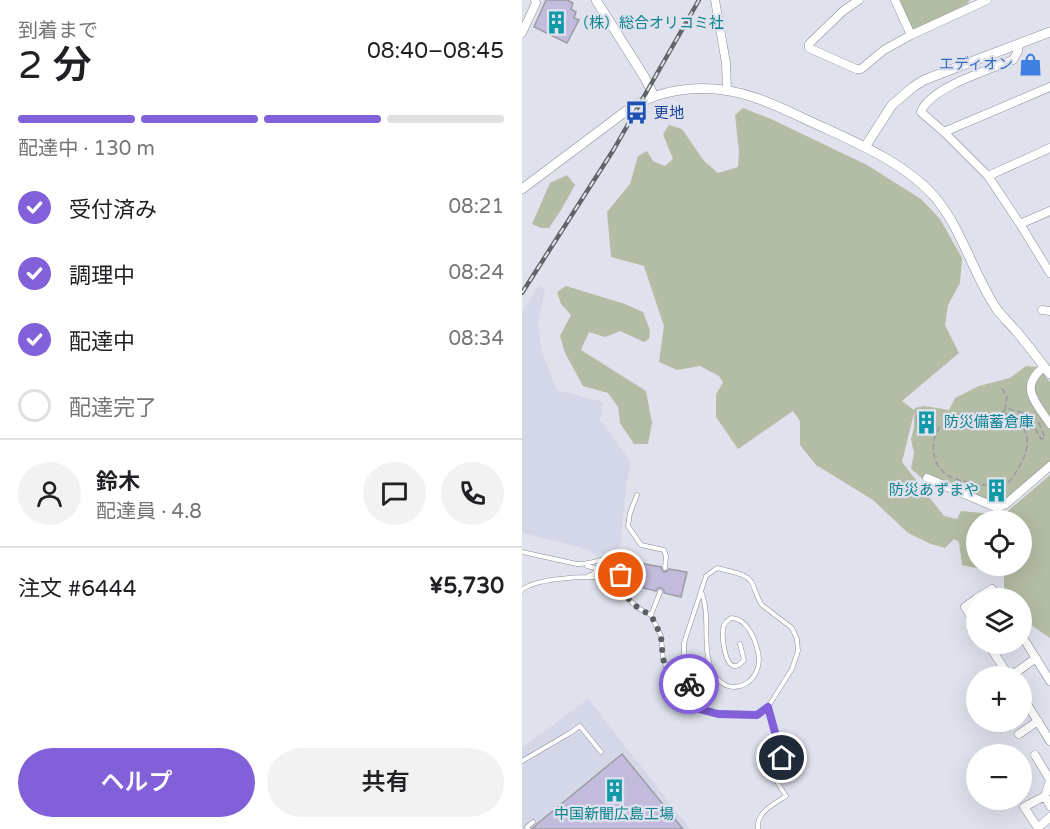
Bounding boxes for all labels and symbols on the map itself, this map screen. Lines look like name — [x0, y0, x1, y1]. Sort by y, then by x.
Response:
building icon: （株）総合オリコミ社 — [543, 10, 569, 36]
place label: （株）総合オリコミ社 — [574, 14, 724, 32]
shop icon: エディオン — [1018, 51, 1044, 77]
place label: エディオン — [939, 55, 1013, 73]
bus stop icon: 更地 — [623, 100, 649, 126]
place label: 更地 — [654, 104, 684, 122]
building icon: 防災備蓄倉庫 — [913, 409, 939, 435]
place label: 防災備蓄倉庫 — [944, 413, 1034, 431]
building icon: 防災あずまや — [984, 477, 1010, 503]
place label: 防災あずまや — [889, 481, 979, 499]
pin — [595, 549, 646, 600]
courier — [659, 654, 719, 714]
pin — [756, 732, 807, 783]
building icon: 中国新聞広島工場 — [601, 777, 627, 803]
place label: 中国新聞広島工場 — [554, 805, 674, 823]

